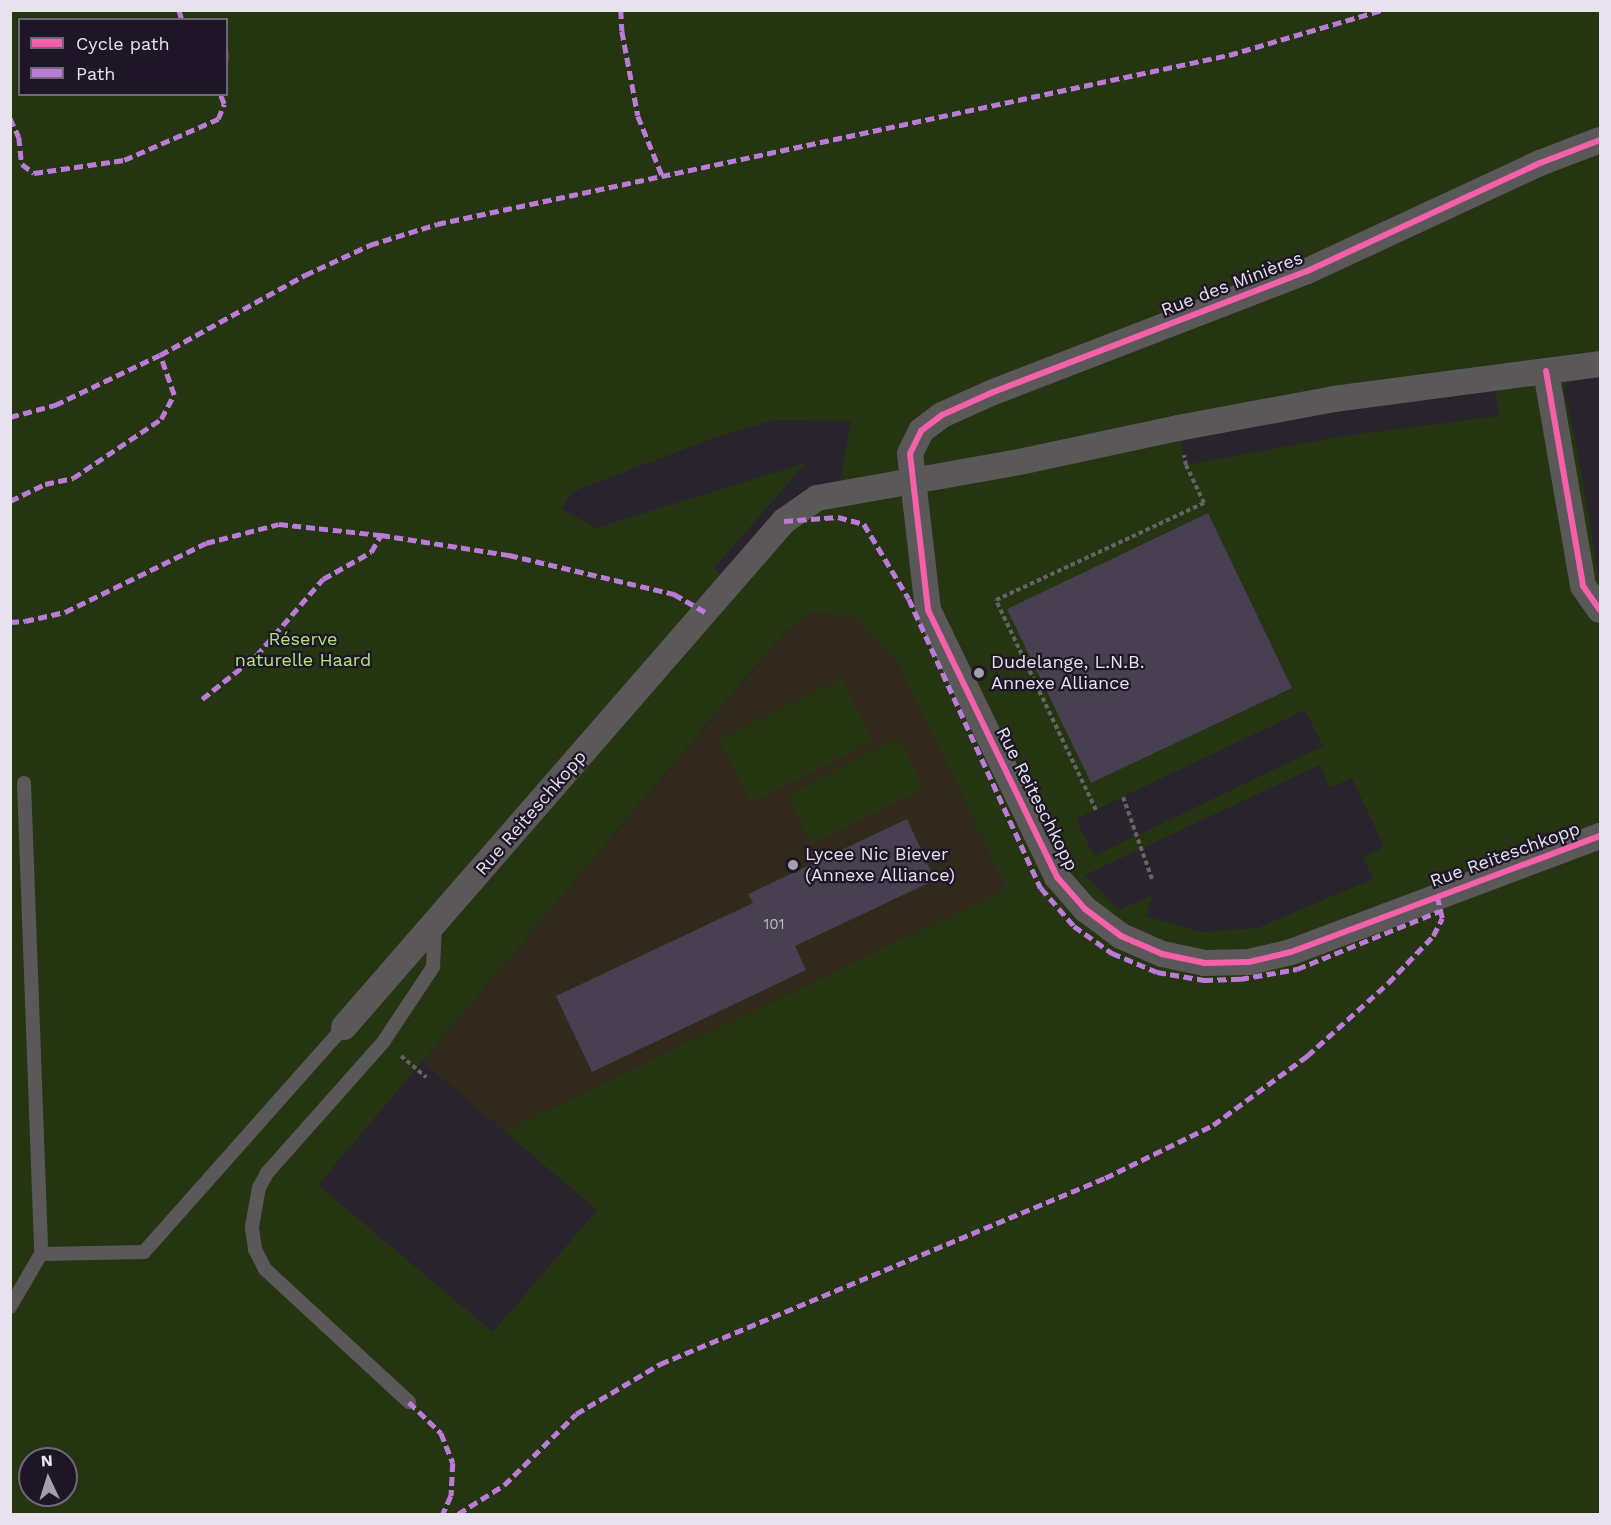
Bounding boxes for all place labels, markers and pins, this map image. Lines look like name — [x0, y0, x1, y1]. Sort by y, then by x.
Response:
place label: Dudelange, L.N.B. Annexe Alliance — [991, 652, 1145, 694]
marker: Dudelange, L.N.B. Annexe Alliance — [972, 666, 986, 680]
place label: Lycee Nic Biever (Annexe Alliance) — [805, 844, 956, 886]
marker: Lycee Nic Biever (Annexe Alliance) — [786, 858, 800, 872]

